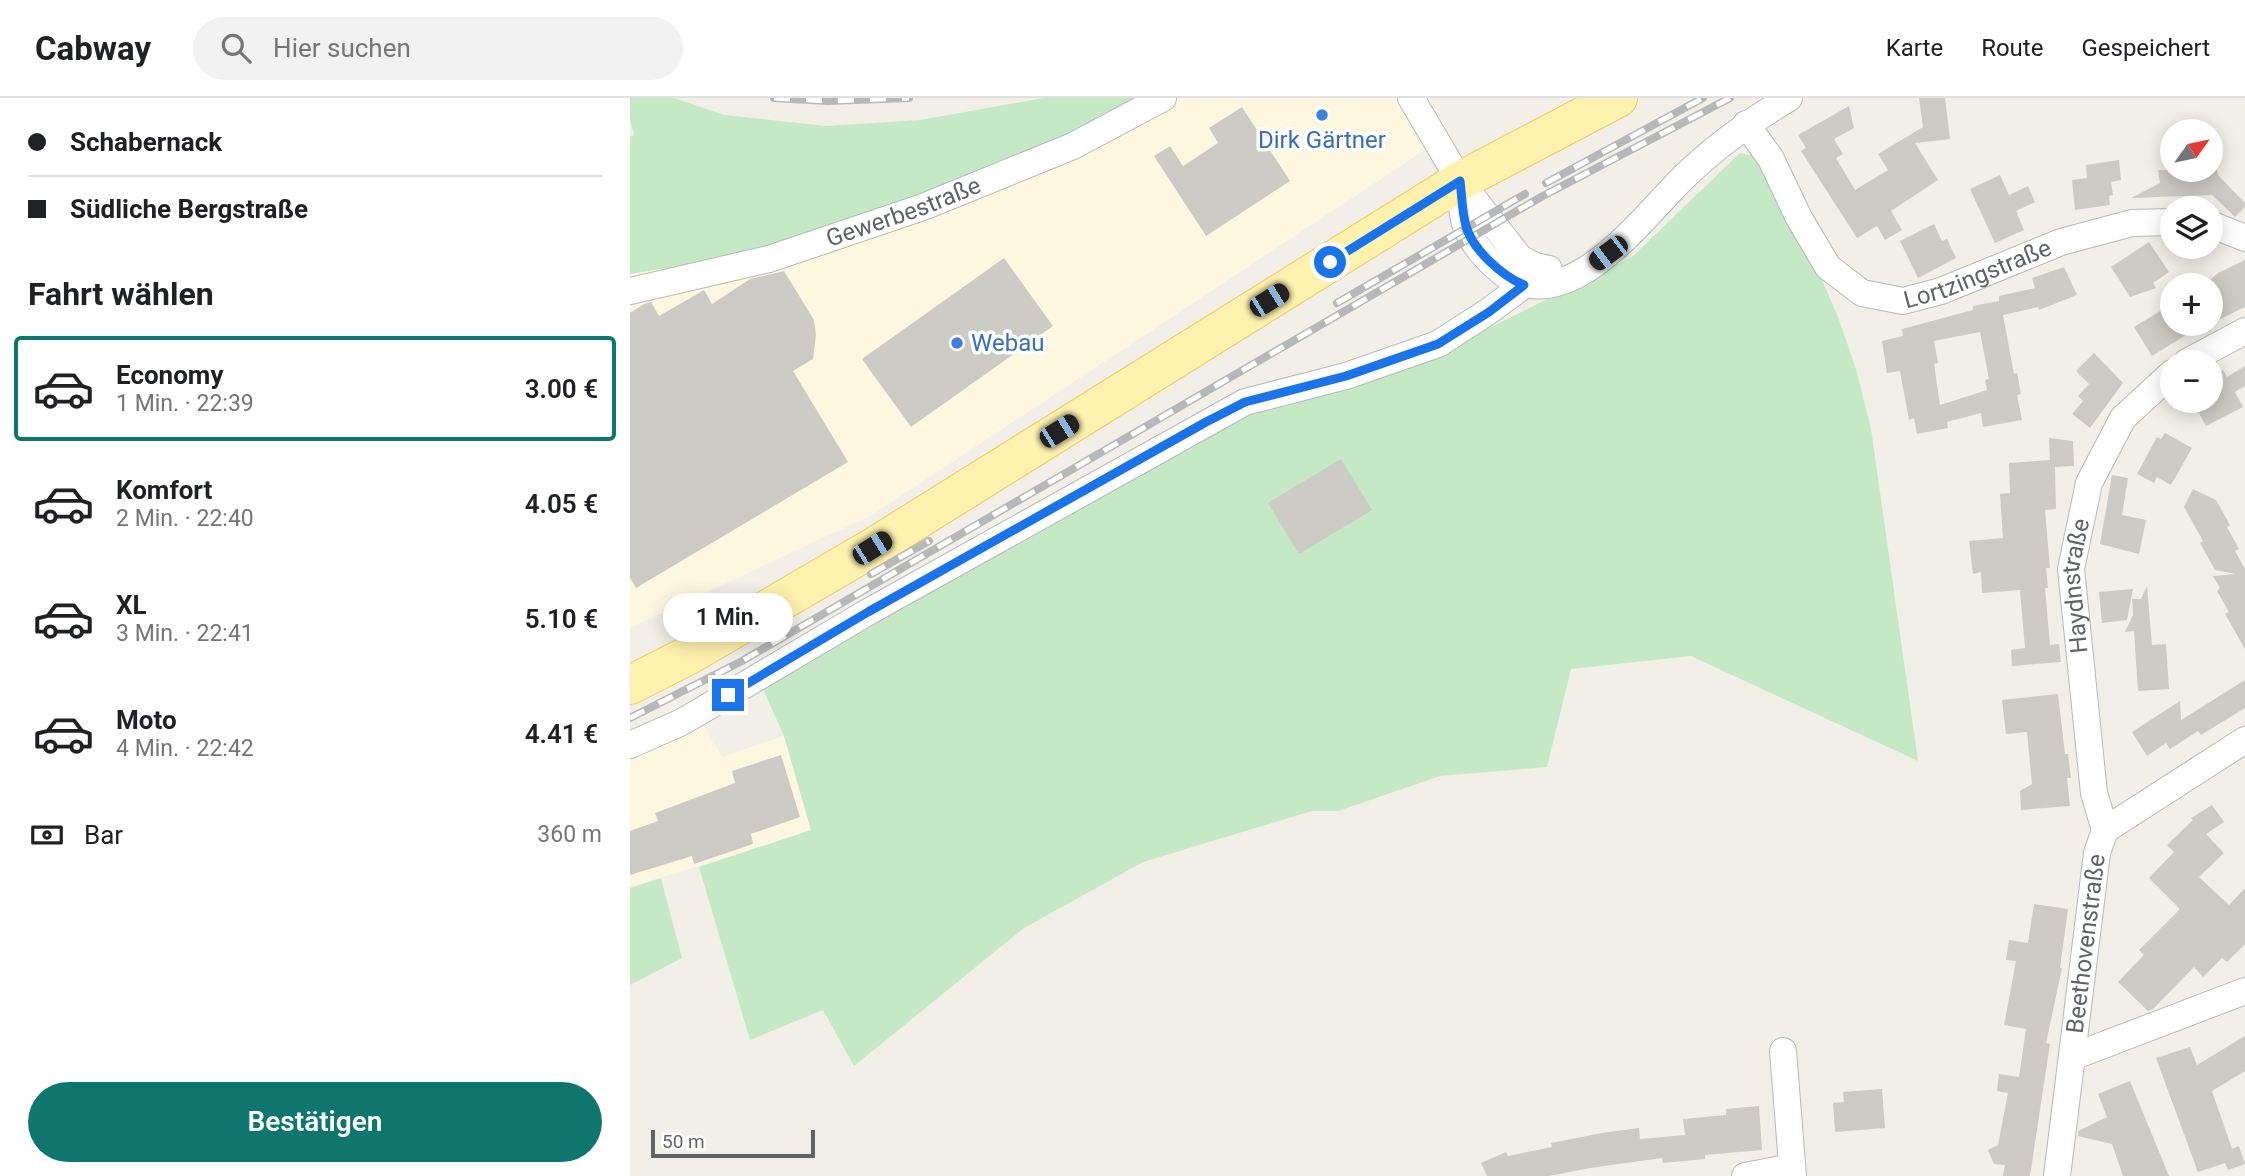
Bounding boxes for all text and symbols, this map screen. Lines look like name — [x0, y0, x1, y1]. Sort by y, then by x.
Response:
search box — [193, 17, 683, 80]
text: Cabway — [35, 29, 151, 68]
icon: search — [217, 29, 255, 67]
text: Hier suchen — [273, 33, 411, 63]
text: Karte — [1886, 34, 1943, 62]
text: Route — [1981, 34, 2043, 62]
text: Gespeichert — [2081, 34, 2210, 62]
marker: Dirk Gärtner — [1314, 107, 1330, 123]
north arrow — [2160, 119, 2222, 182]
map controls — [2160, 119, 2223, 413]
place label: Dirk Gärtner — [1258, 126, 1386, 154]
text: Schabernack — [70, 127, 222, 157]
street label: Gewerbestraße — [823, 171, 985, 253]
text: Südliche Bergstraße — [70, 194, 308, 224]
button: layers — [2160, 196, 2223, 259]
car — [1585, 232, 1632, 274]
street label: Lortzingstraße — [1901, 234, 2055, 314]
route start — [1314, 246, 1346, 278]
button: + — [2160, 273, 2223, 336]
text: Fahrt wählen — [28, 275, 214, 313]
car — [1246, 280, 1293, 320]
place label: Webau — [971, 329, 1044, 357]
marker: Webau — [949, 335, 965, 351]
button: − — [2160, 350, 2223, 413]
icon: car — [32, 357, 95, 420]
text: Economy — [116, 360, 223, 390]
text: 3.00 € — [525, 374, 598, 404]
text: 1 Min. · 22:39 — [116, 390, 254, 417]
car — [1036, 411, 1083, 451]
icon: car — [32, 472, 95, 535]
text: Komfort — [116, 475, 212, 505]
text: 4.05 € — [525, 489, 598, 519]
text: 2 Min. · 22:40 — [116, 505, 254, 532]
street label: Haydnstraße — [2057, 516, 2095, 655]
car — [849, 528, 896, 568]
icon: car — [32, 587, 95, 650]
text: XL — [116, 590, 147, 620]
callout: 1 Min. — [663, 594, 793, 642]
text: 5.10 € — [525, 604, 598, 634]
text: 1 Min. — [696, 604, 760, 631]
text: 3 Min. · 22:41 — [116, 620, 254, 647]
route end — [712, 679, 744, 711]
icon: car — [32, 702, 95, 765]
text: Moto — [116, 705, 177, 735]
text: 4.41 € — [525, 719, 598, 749]
text: 4 Min. · 22:42 — [116, 735, 254, 762]
icon: cash — [28, 816, 66, 854]
text: Bar — [84, 820, 123, 850]
text: 360 m — [537, 821, 602, 848]
street label: Beethovenstraße — [2061, 852, 2111, 1035]
button: Bestätigen — [28, 1082, 602, 1162]
scale bar — [651, 1127, 816, 1159]
text: 50 m — [662, 1130, 705, 1153]

